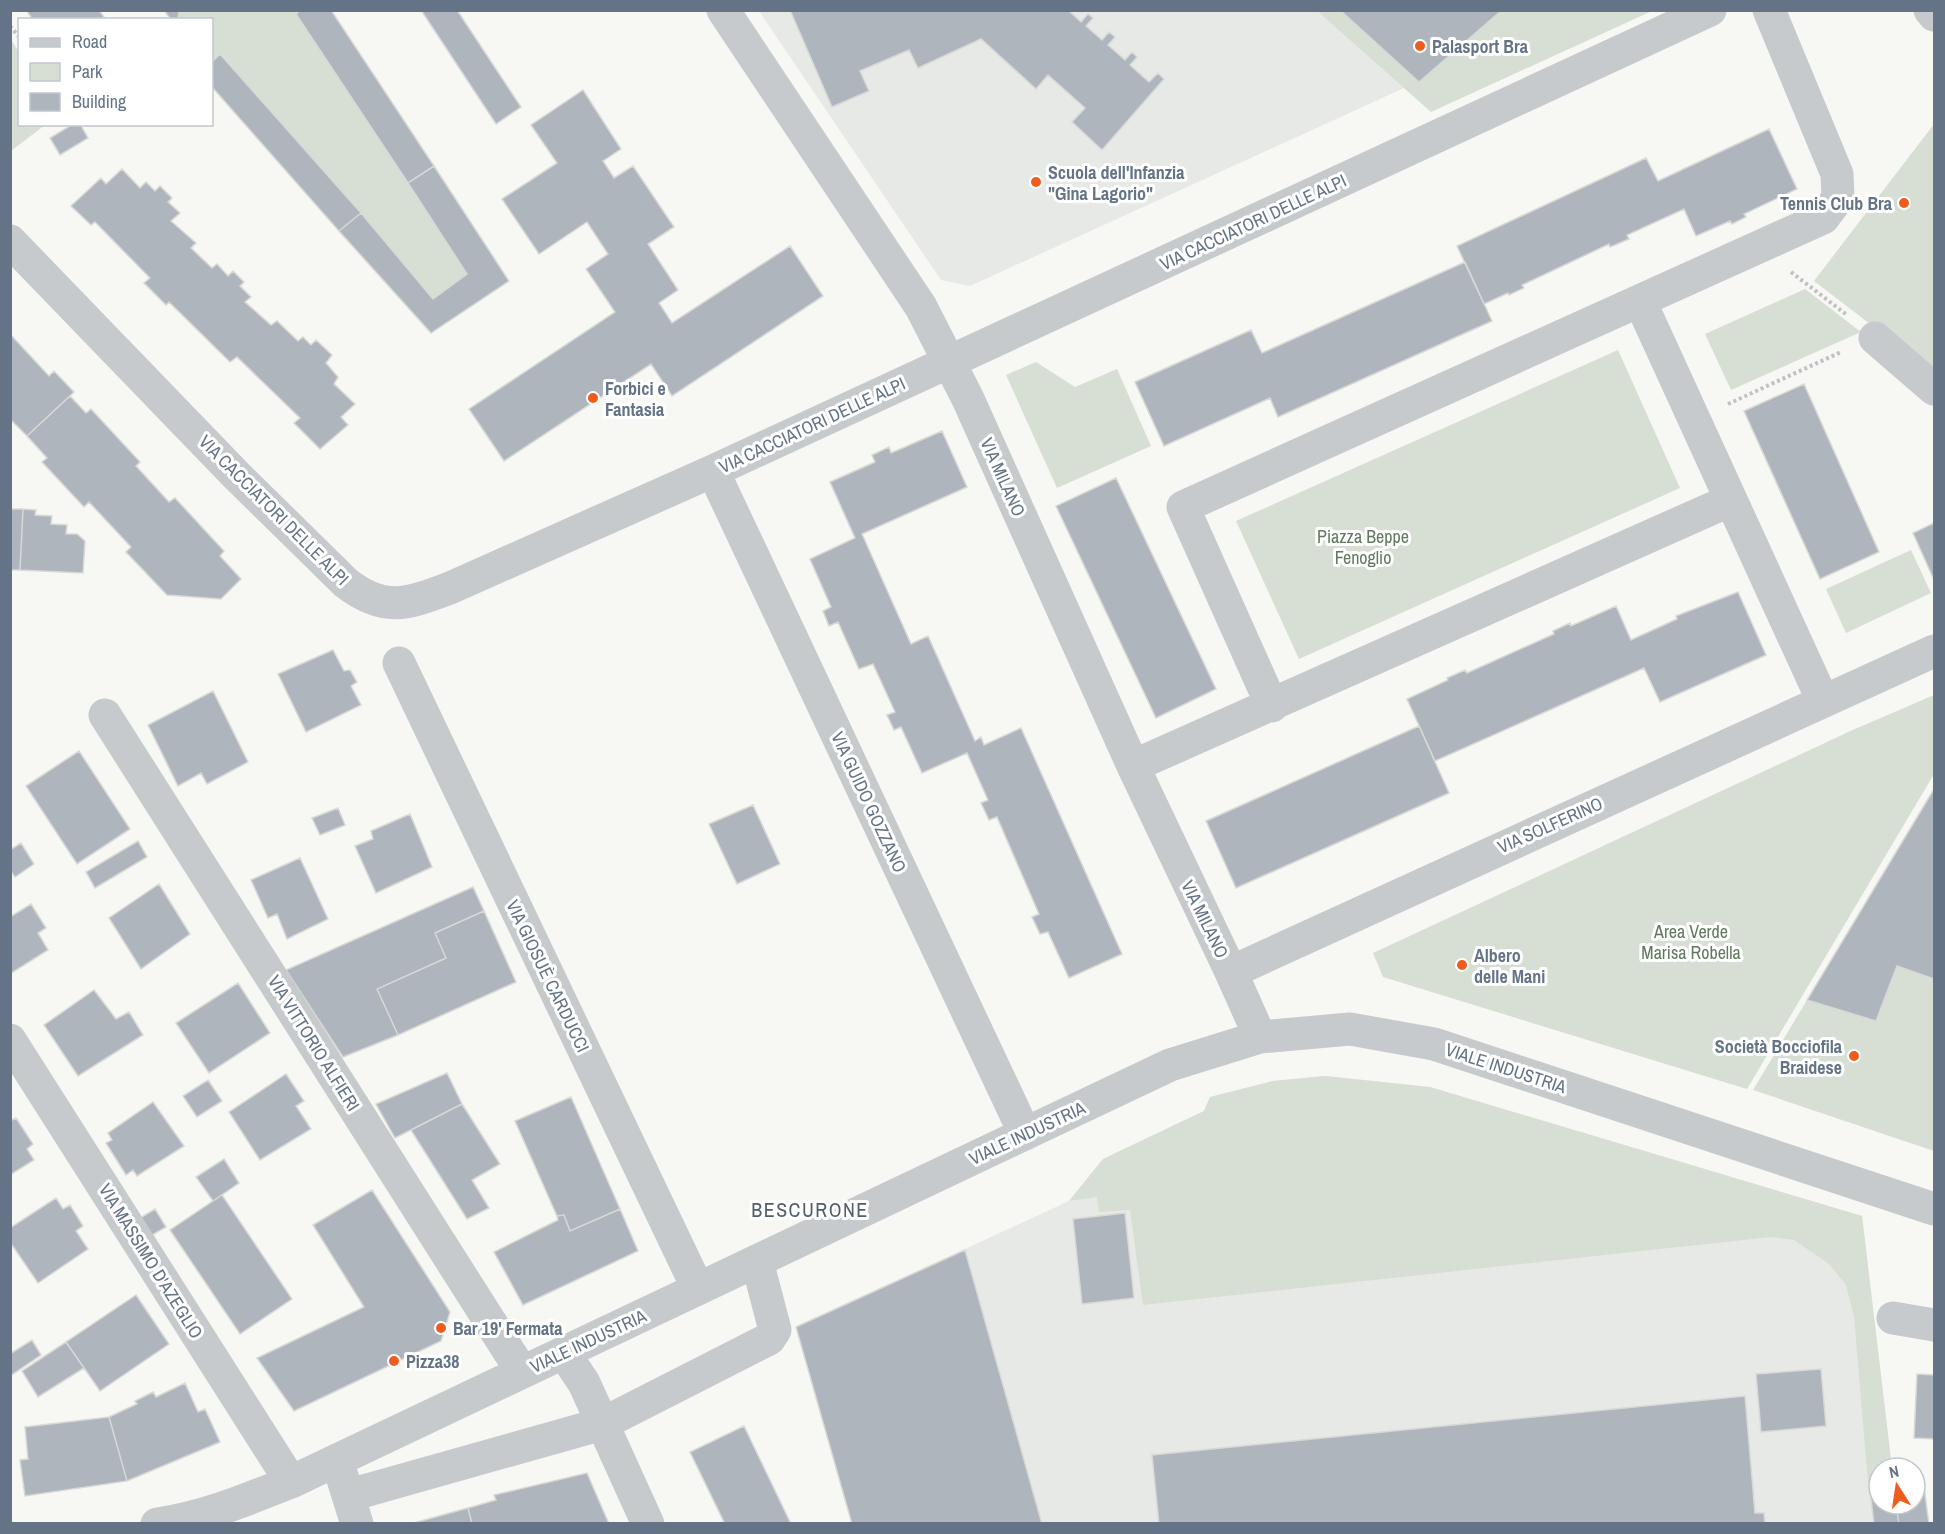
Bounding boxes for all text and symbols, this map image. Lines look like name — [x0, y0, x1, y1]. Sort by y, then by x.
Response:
legend — [18, 18, 213, 126]
text: Road — [72, 29, 107, 54]
place label: Palasport Bra — [1432, 34, 1529, 59]
marker: Palasport Bra — [1413, 39, 1427, 53]
text: Park — [72, 59, 103, 84]
text: Building — [72, 89, 127, 114]
place label: Scuola dell'Infanzia "Gina Lagorio" — [1048, 160, 1185, 206]
street label: VIA CACCIATORI DELLE ALPI — [1156, 168, 1350, 276]
marker: Scuola dell'Infanzia "Gina Lagorio" — [1029, 175, 1043, 189]
place label: Tennis Club Bra — [1780, 191, 1893, 216]
marker: Tennis Club Bra — [1897, 196, 1911, 210]
street label: VIA CACCIATORI DELLE ALPI — [715, 371, 909, 479]
place label: Forbici e Fantasia — [605, 376, 666, 422]
marker: Forbici e Fantasia — [586, 391, 600, 405]
street label: VIA CACCIATORI DELLE ALPI — [193, 429, 355, 591]
street label: VIA MILANO — [975, 434, 1031, 520]
park label: Piazza Beppe Fenoglio — [1317, 524, 1409, 570]
street label: VIA GUIDO GOZZANO — [825, 728, 913, 876]
street label: VIA SOLFERINO — [1494, 791, 1606, 859]
street label: VIA MILANO — [1175, 876, 1235, 962]
street label: VIA GIOSUÈ CARDUCCI — [500, 896, 596, 1056]
park label: Area Verde Marisa Robella — [1641, 919, 1741, 965]
place label: Albero delle Mani — [1474, 943, 1545, 989]
marker: Albero delle Mani — [1455, 958, 1469, 972]
street label: VIA VITTORIO ALFIERI — [262, 970, 366, 1116]
place label: Società Bocciofila Braidese — [1715, 1034, 1843, 1080]
street label: VIALE INDUSTRIA — [1442, 1037, 1570, 1099]
marker: Società Bocciofila Braidese — [1847, 1049, 1861, 1063]
street label: VIALE INDUSTRIA — [965, 1095, 1089, 1171]
street label: VIA MASSIMO D'AZEGLIO — [93, 1179, 209, 1343]
district label: BESCURONE — [751, 1196, 869, 1223]
street label: VIALE INDUSTRIA — [526, 1303, 650, 1379]
place label: Bar 19' Fermata — [453, 1316, 563, 1341]
marker: Bar 19' Fermata — [434, 1321, 448, 1335]
place label: Pizza38 — [406, 1349, 459, 1374]
marker: Pizza38 — [387, 1354, 401, 1368]
north arrow — [1867, 1456, 1927, 1516]
text: N — [1887, 1460, 1901, 1483]

